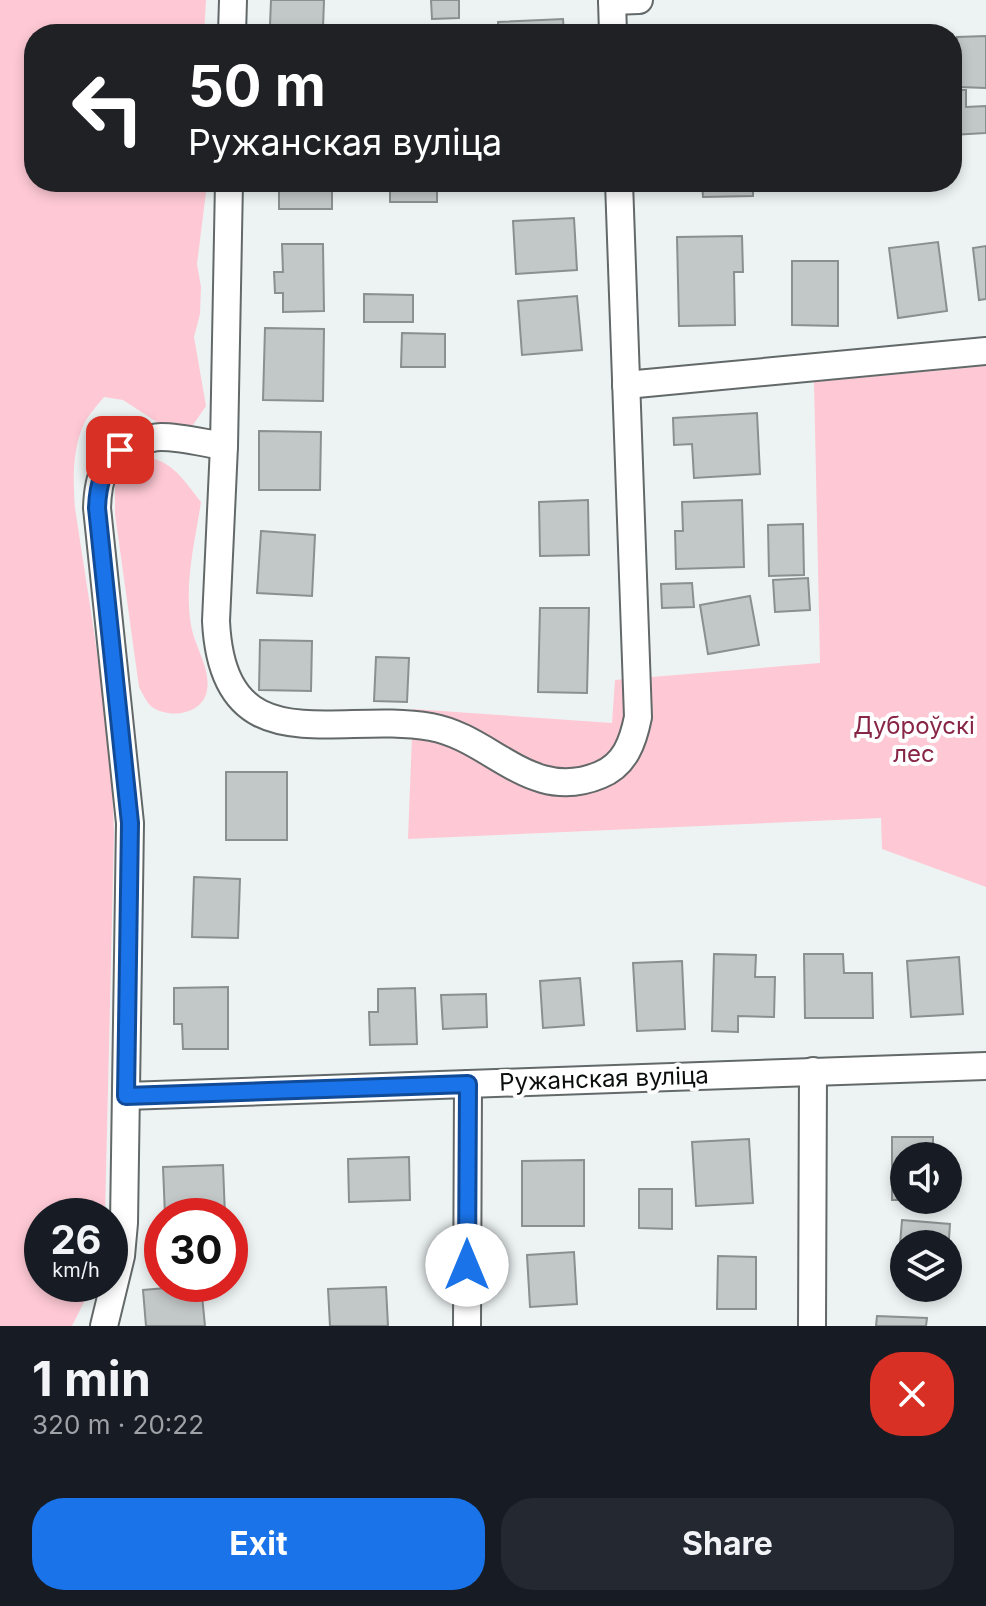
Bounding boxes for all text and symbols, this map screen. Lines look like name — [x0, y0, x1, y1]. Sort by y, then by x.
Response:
text: 50 m — [188, 52, 326, 120]
icon: left — [56, 56, 160, 160]
text: Ружанская вуліца — [188, 120, 502, 164]
pin — [86, 416, 154, 484]
icon: arrive — [98, 428, 142, 472]
park label: Дуброўскі лес — [853, 711, 975, 768]
street label: Ружанская вуліца — [499, 1060, 709, 1097]
map controls — [890, 1142, 962, 1302]
button: sound — [890, 1142, 962, 1214]
speed limit sign: 30 — [144, 1198, 248, 1302]
text: 26 — [50, 1215, 102, 1264]
position arrow — [425, 1223, 509, 1307]
button: layers — [890, 1230, 962, 1302]
text: km/h — [52, 1258, 100, 1282]
text: 1 min — [32, 1349, 151, 1408]
button: close — [870, 1352, 954, 1436]
text: 320 m · 20:22 — [32, 1409, 204, 1440]
button: Exit — [32, 1498, 485, 1590]
button: Share — [501, 1498, 954, 1590]

